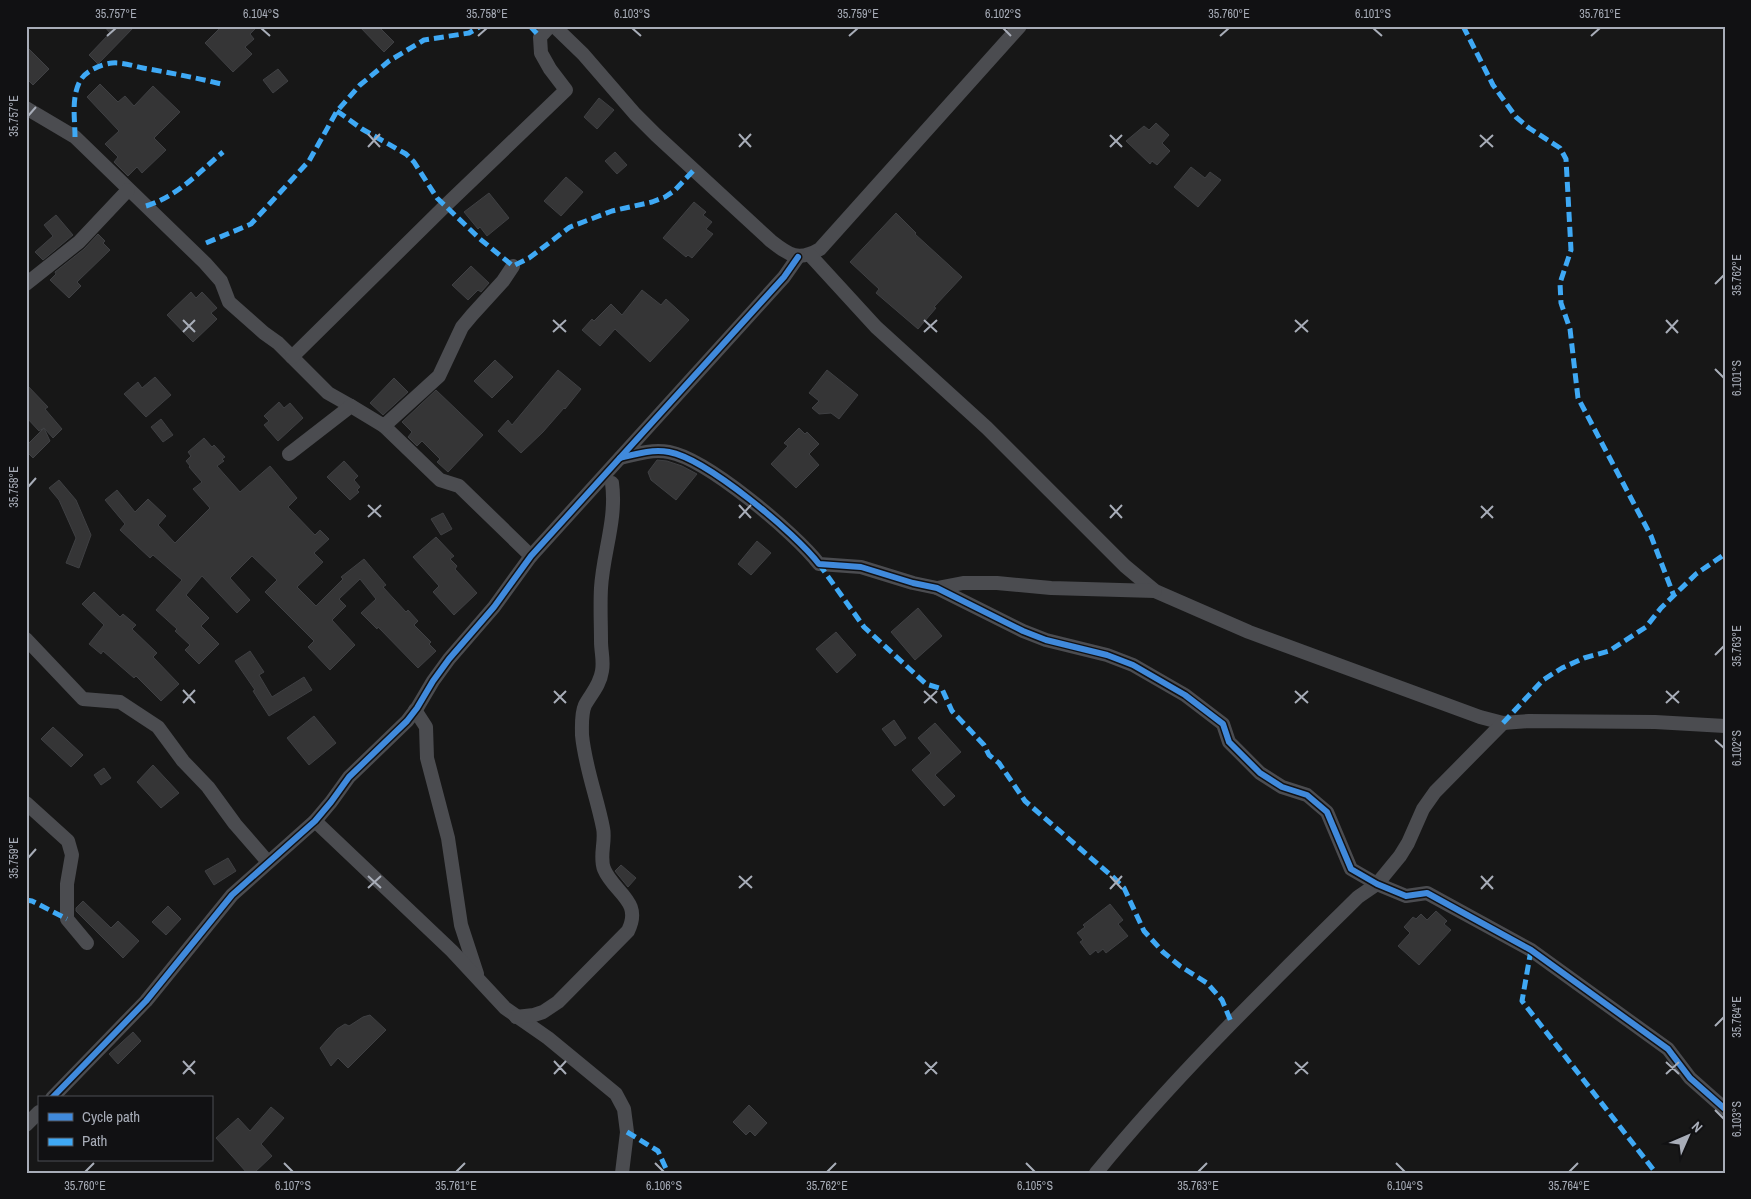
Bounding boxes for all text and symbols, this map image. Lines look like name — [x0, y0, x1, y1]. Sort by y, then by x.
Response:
text: 35.757°E — [95, 6, 137, 22]
text: 6.104°S — [243, 6, 279, 22]
text: 35.758°E — [466, 6, 508, 22]
text: 6.103°S — [614, 6, 650, 22]
text: 35.759°E — [837, 6, 879, 22]
text: 6.102°S — [985, 6, 1021, 22]
text: 35.760°E — [1208, 6, 1250, 22]
text: 6.101°S — [1355, 6, 1391, 22]
text: 35.761°E — [1579, 6, 1621, 22]
text: 35.757°E — [6, 95, 22, 137]
text: 35.762°E — [1729, 254, 1745, 296]
text: 6.101°S — [1729, 360, 1745, 396]
text: 35.758°E — [6, 466, 22, 508]
text: 35.763°E — [1729, 625, 1745, 667]
text: 6.102°S — [1729, 730, 1745, 766]
text: 35.759°E — [6, 837, 22, 879]
text: 35.764°E — [1729, 996, 1745, 1038]
legend — [38, 1096, 212, 1162]
text: 6.103°S — [1729, 1101, 1745, 1137]
text: Cycle path — [82, 1106, 140, 1127]
north arrow — [1664, 1112, 1714, 1162]
text: N — [1688, 1118, 1706, 1136]
text: Path — [82, 1130, 107, 1151]
text: 35.760°E — [64, 1178, 106, 1194]
text: 6.107°S — [275, 1178, 311, 1194]
text: 35.761°E — [435, 1178, 477, 1194]
text: 6.106°S — [646, 1178, 682, 1194]
text: 35.762°E — [806, 1178, 848, 1194]
text: 6.105°S — [1017, 1178, 1053, 1194]
text: 35.763°E — [1177, 1178, 1219, 1194]
text: 6.104°S — [1387, 1178, 1423, 1194]
text: 35.764°E — [1548, 1178, 1590, 1194]

